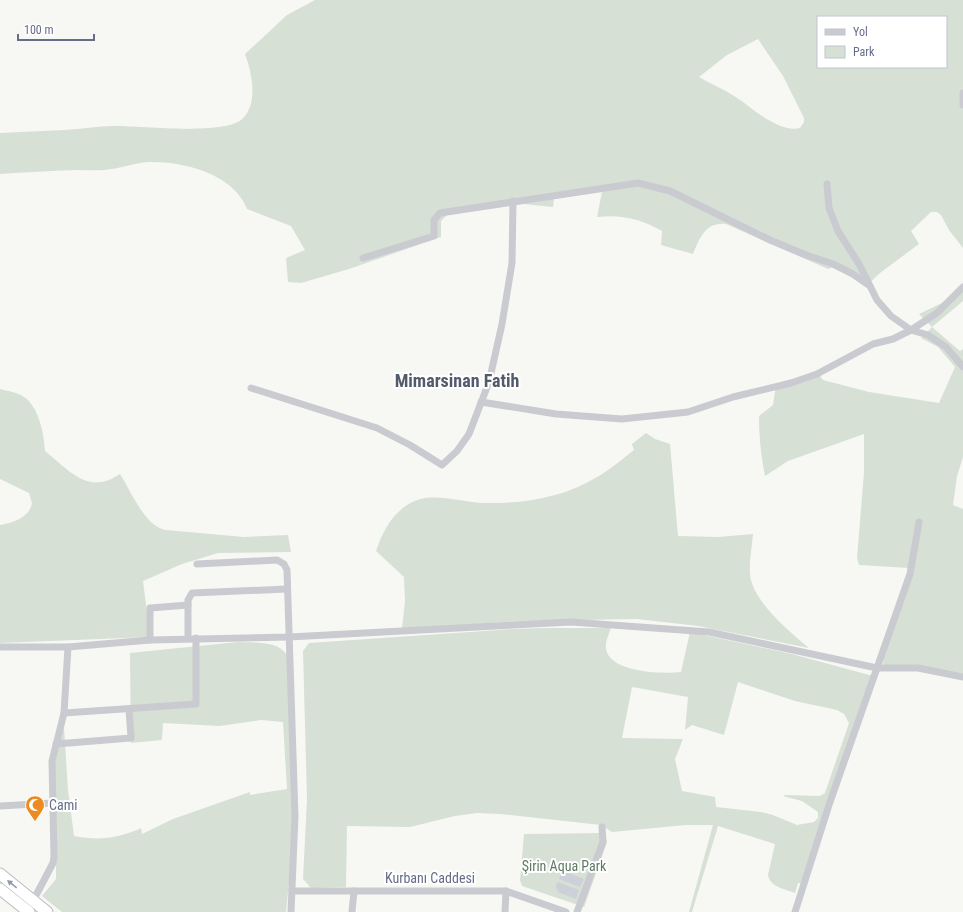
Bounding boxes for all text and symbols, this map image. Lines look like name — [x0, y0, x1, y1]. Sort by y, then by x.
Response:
scale bar — [18, 16, 94, 42]
legend — [817, 16, 947, 68]
text: 100 m — [24, 23, 54, 37]
text: Yol — [853, 25, 868, 39]
text: Park — [853, 45, 875, 59]
district label: Mimarsinan Fatih — [395, 370, 519, 391]
mosque icon: Cami — [24, 794, 46, 822]
place label: Cami — [49, 797, 77, 813]
park label: Şirin Aqua Park — [522, 858, 607, 874]
street label: Kurbanı Caddesi — [385, 870, 475, 886]
one-way arrow — [7, 880, 18, 889]

